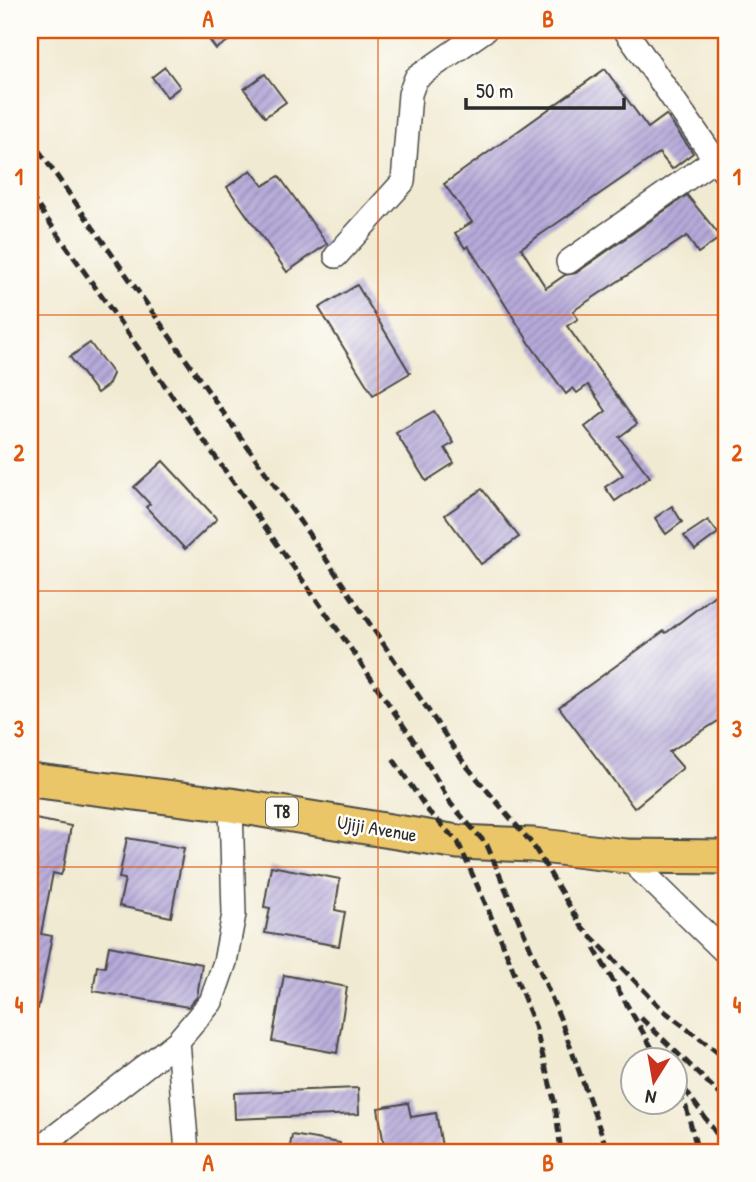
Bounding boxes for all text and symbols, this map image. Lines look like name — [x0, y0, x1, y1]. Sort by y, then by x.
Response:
text: A — [202, 3, 214, 34]
text: B — [542, 3, 554, 34]
scale bar — [466, 66, 623, 110]
text: 50 m — [476, 76, 513, 105]
text: 1 — [15, 161, 23, 192]
text: 1 — [733, 161, 741, 192]
text: 2 — [14, 437, 25, 468]
text: 2 — [732, 437, 743, 468]
text: 3 — [14, 713, 24, 744]
text: 3 — [732, 713, 742, 744]
road number: T8 — [266, 798, 298, 826]
street label: Ujiji Avenue — [335, 808, 419, 848]
text: 4 — [15, 989, 24, 1020]
text: 4 — [733, 989, 742, 1020]
north arrow — [620, 1046, 690, 1116]
text: N — [643, 1084, 658, 1111]
text: A — [202, 1147, 214, 1178]
text: B — [542, 1147, 554, 1178]

